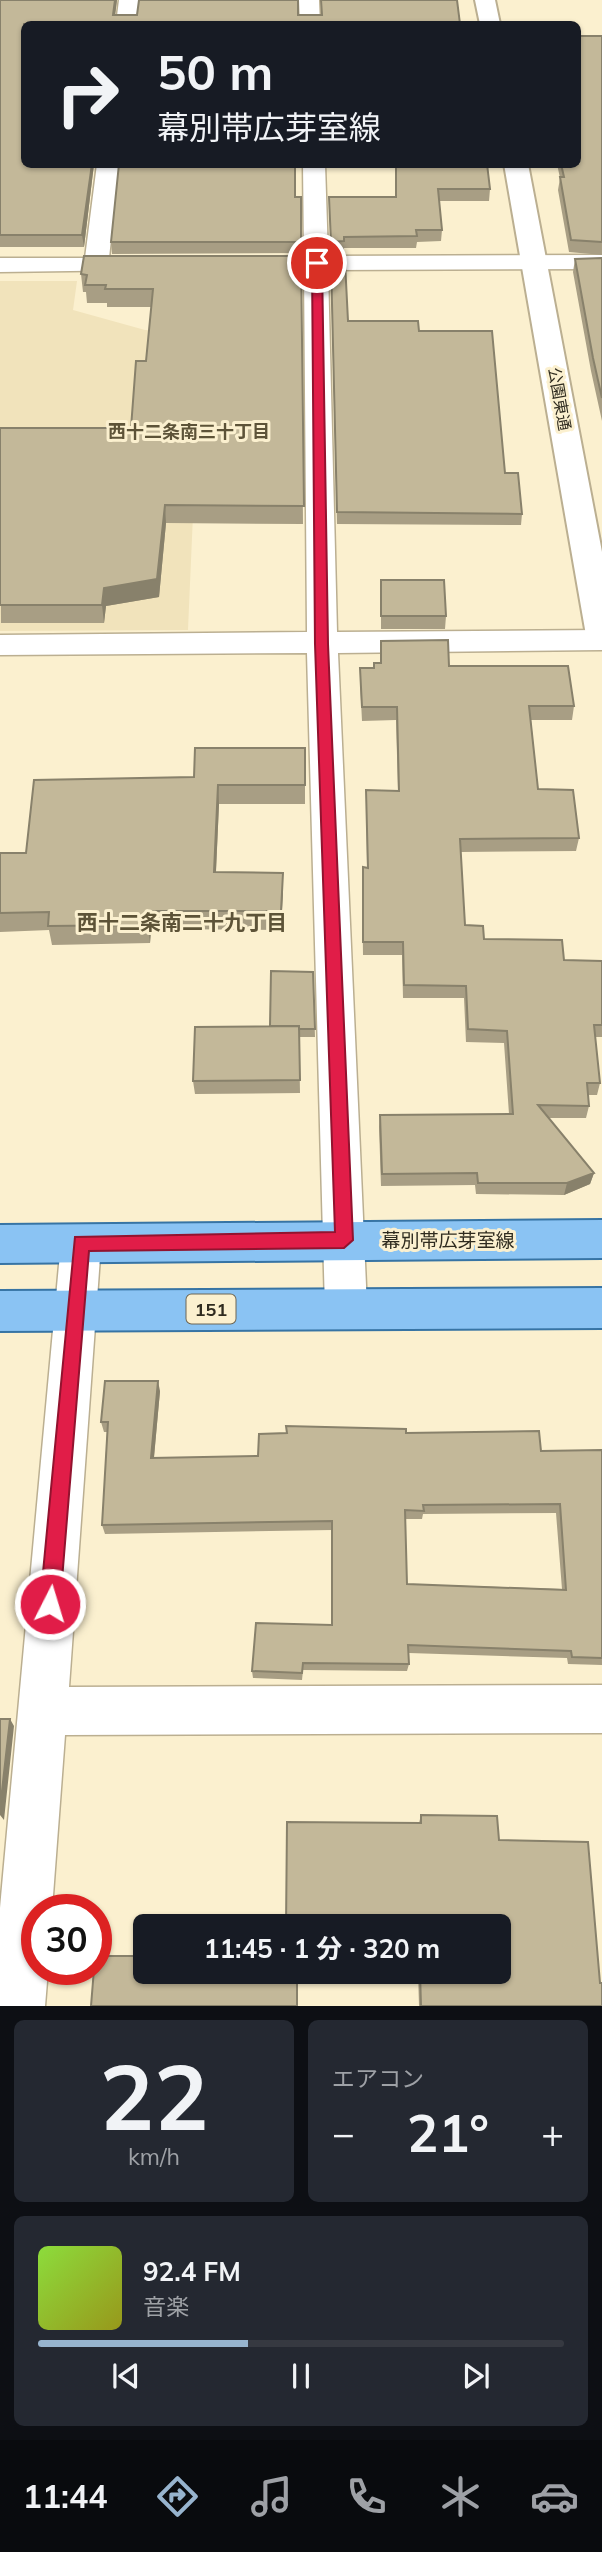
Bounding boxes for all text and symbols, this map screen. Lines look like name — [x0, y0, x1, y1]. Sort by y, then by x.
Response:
text: 50 m — [157, 41, 273, 102]
icon: right — [42, 49, 133, 140]
text: 幕別帯広芽室線 — [157, 107, 381, 147]
pin — [287, 233, 347, 293]
icon: arrive — [298, 244, 336, 282]
street label: 公園東通 — [545, 366, 575, 432]
district label: 西十二条南三十丁目 — [108, 420, 270, 443]
district label: 西十二条南二十九丁目 — [77, 909, 287, 935]
street label: 幕別帯広芽室線 — [381, 1228, 515, 1252]
road number: 151 — [186, 1294, 235, 1324]
position arrow — [13, 1567, 87, 1641]
speed limit sign: 30 — [21, 1894, 112, 1985]
text: 11:45 · 1 分 · 320 m — [204, 1932, 440, 1965]
text: 22 — [99, 2039, 209, 2153]
text: エアコン — [332, 2064, 424, 2093]
text: 21° — [407, 2100, 489, 2165]
text: − — [332, 2109, 355, 2157]
text: + — [541, 2109, 564, 2157]
text: km/h — [128, 2142, 180, 2171]
text: 92.4 FM — [143, 2255, 241, 2288]
text: 音楽 — [143, 2292, 189, 2321]
icon: previous — [107, 2357, 145, 2395]
icon: pause — [282, 2357, 320, 2395]
icon: next — [457, 2357, 495, 2395]
icon: directions — [153, 2472, 202, 2521]
icon: music — [247, 2472, 296, 2521]
icon: phone — [342, 2472, 391, 2521]
icon: climate — [436, 2472, 485, 2521]
icon: car — [530, 2472, 579, 2521]
text: 11:44 — [23, 2476, 107, 2516]

